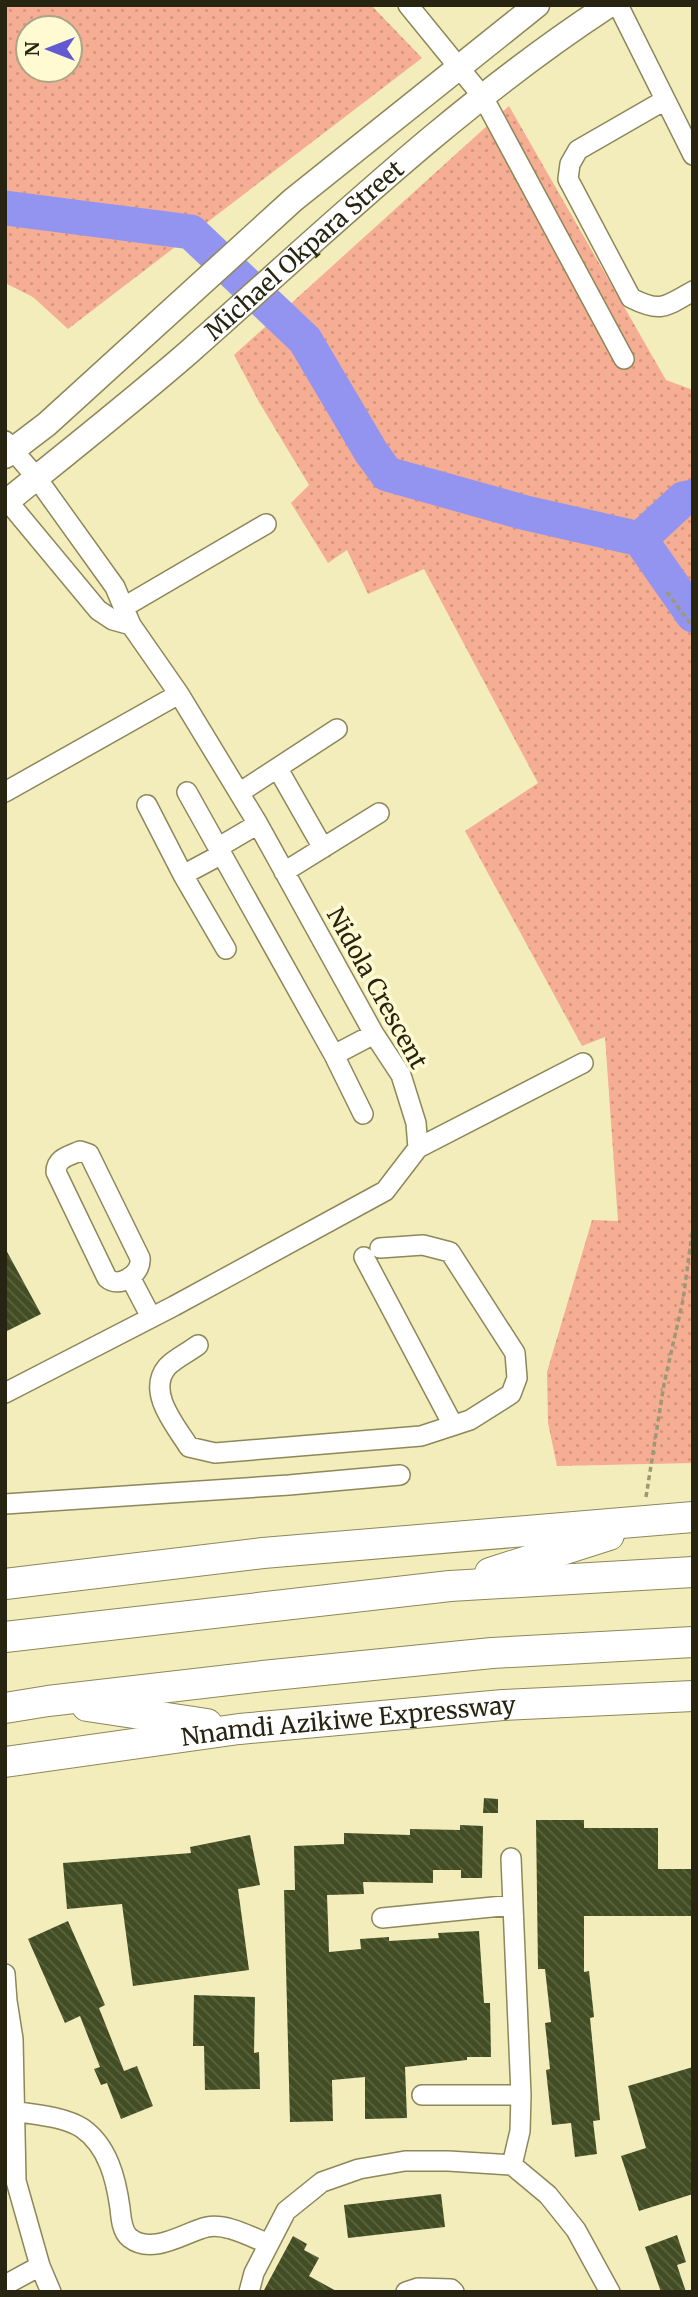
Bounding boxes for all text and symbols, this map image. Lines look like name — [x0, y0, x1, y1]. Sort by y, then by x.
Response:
north arrow — [14, 14, 84, 84]
text: N — [20, 41, 44, 57]
street label: Michael Okpara Street — [198, 153, 410, 346]
street label: Nidola Crescent — [320, 902, 434, 1075]
street label: Nnamdi Azikiwe Expressway — [179, 1689, 516, 1752]

